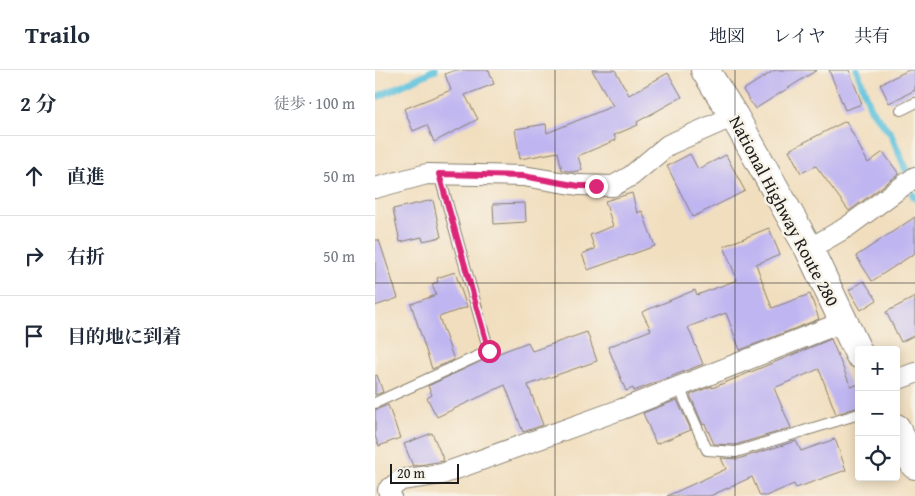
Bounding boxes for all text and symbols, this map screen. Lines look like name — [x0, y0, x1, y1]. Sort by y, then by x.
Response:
text: Trailo — [25, 17, 90, 52]
text: 地図 — [709, 22, 745, 49]
text: レイヤ — [773, 22, 826, 49]
text: 共有 — [854, 22, 890, 49]
text: 2 分 — [20, 88, 57, 119]
text: 徒歩 · 100 m — [274, 91, 355, 115]
street label: National Highway Route 280 — [723, 111, 846, 311]
icon: ahead — [20, 162, 48, 190]
text: 直進 — [67, 162, 105, 190]
text: 50 m — [323, 164, 355, 188]
route end — [585, 175, 608, 198]
icon: right — [20, 242, 48, 270]
text: 右折 — [67, 242, 105, 270]
text: 50 m — [323, 244, 355, 268]
icon: arrive — [20, 322, 48, 350]
text: 目的地に到着 — [67, 322, 181, 350]
route start — [478, 340, 501, 363]
map controls — [855, 346, 900, 481]
button: + — [855, 346, 900, 391]
button: − — [855, 391, 900, 436]
button: locate — [855, 436, 900, 481]
scale bar — [390, 461, 459, 484]
text: 20 m — [397, 463, 425, 483]

